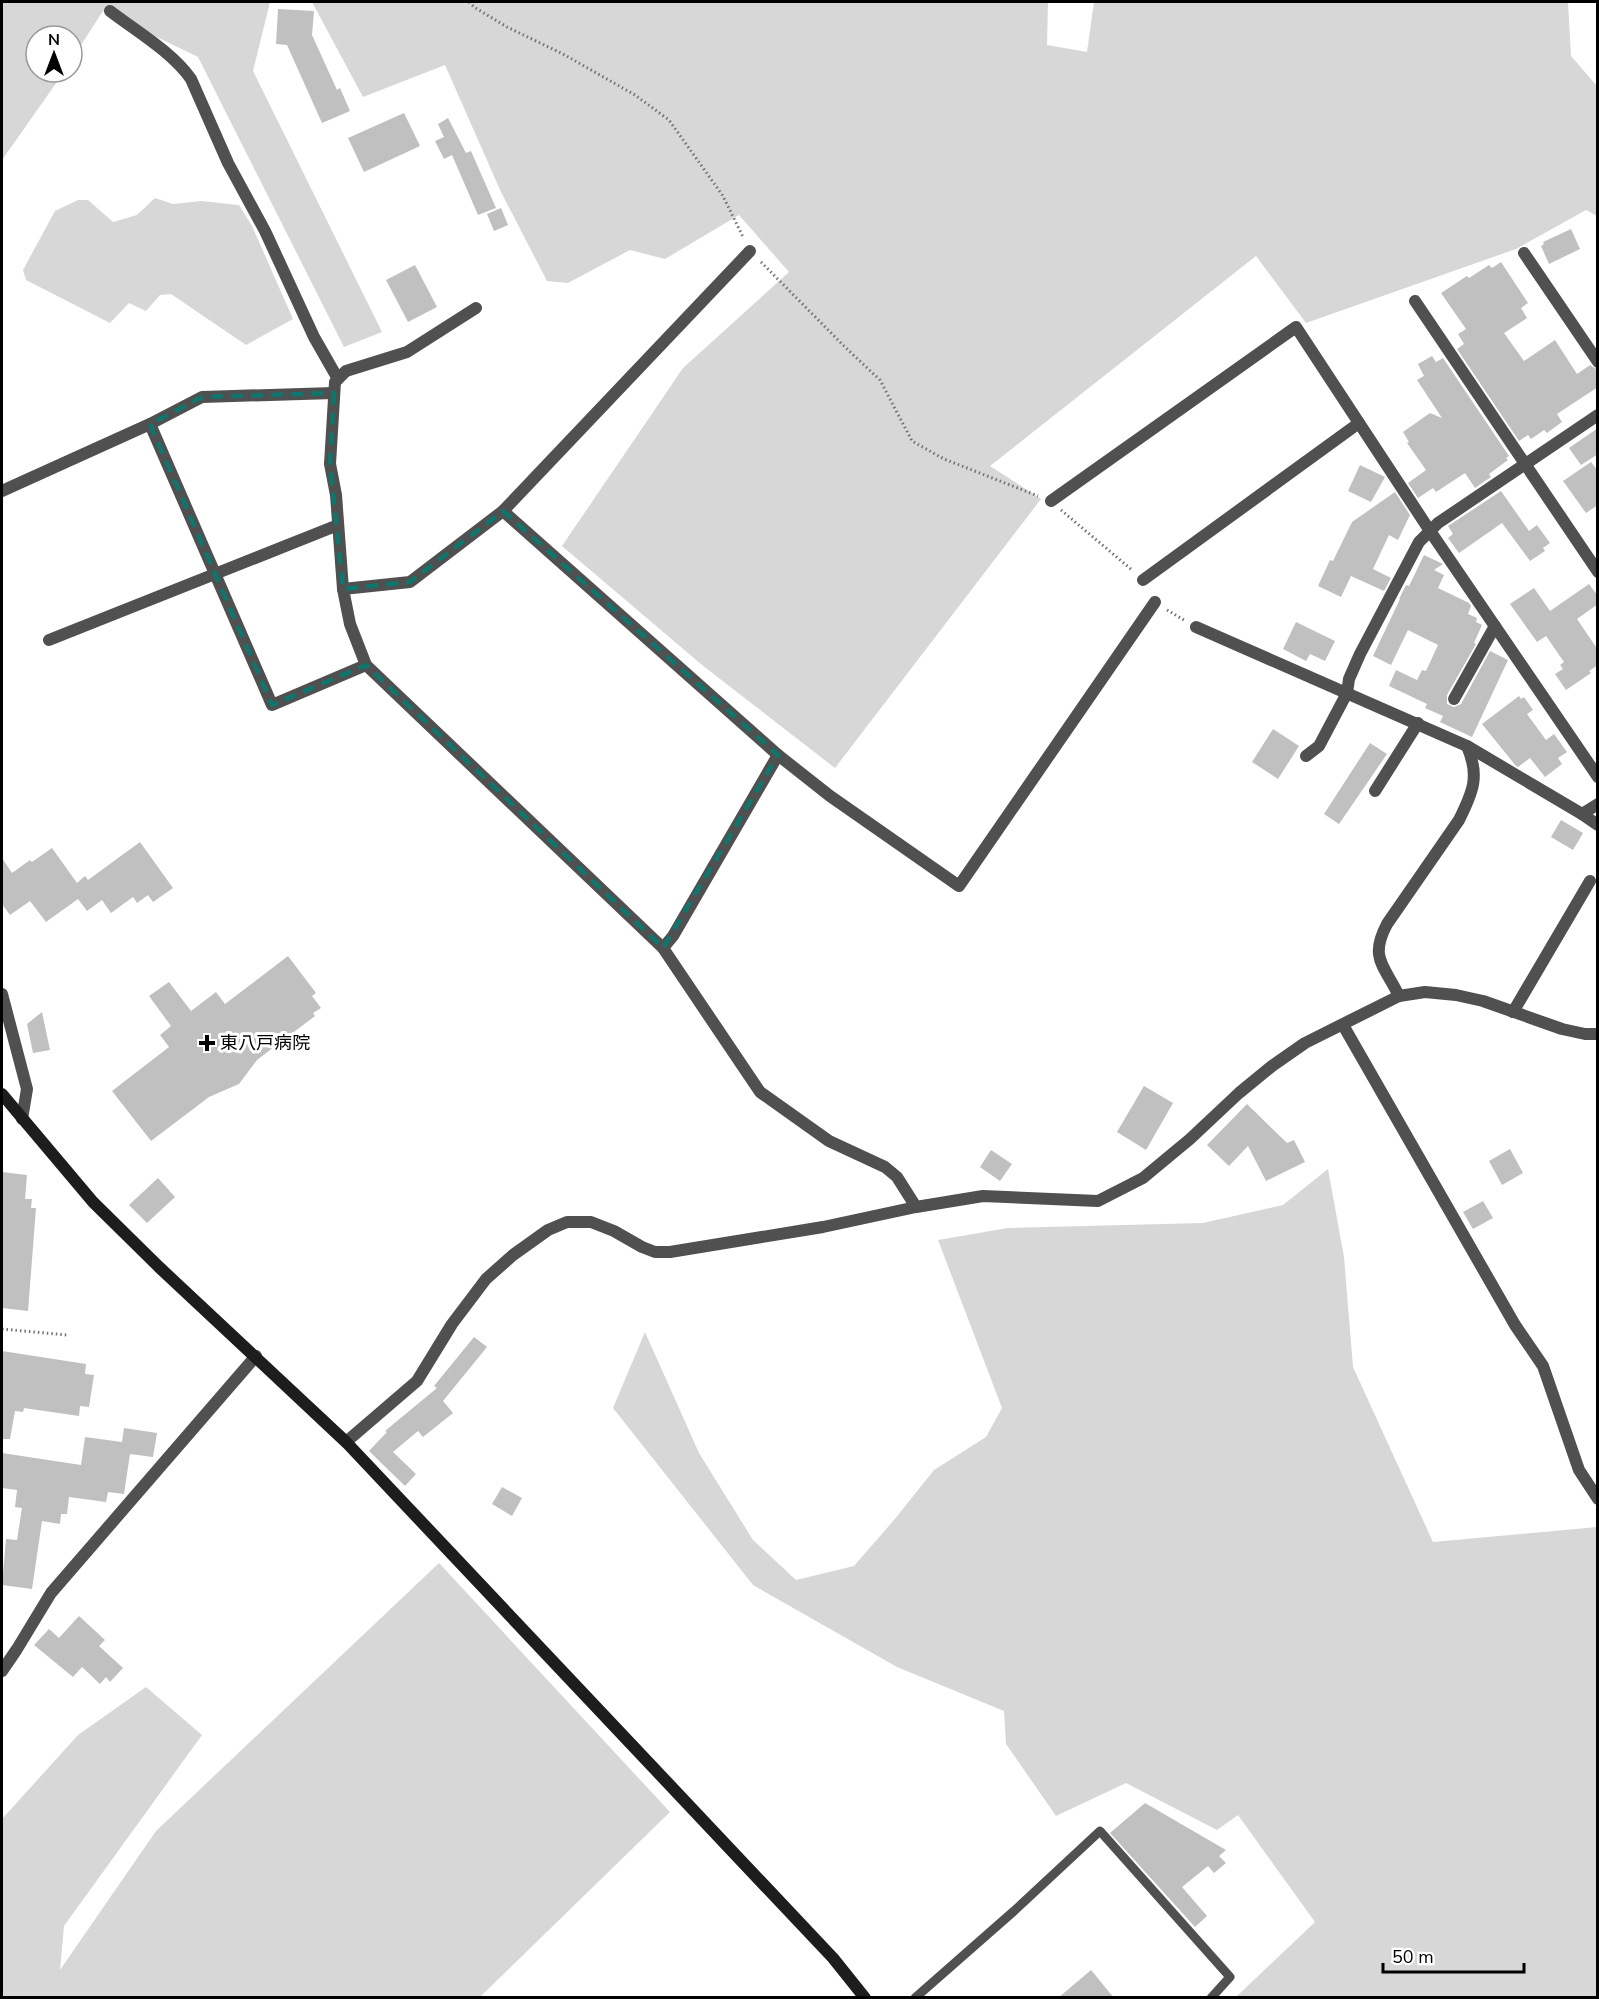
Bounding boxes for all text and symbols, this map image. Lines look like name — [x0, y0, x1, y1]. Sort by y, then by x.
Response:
north arrow — [24, 24, 84, 84]
text: N — [48, 29, 60, 51]
place label: 東八戸病院 — [220, 1031, 310, 1055]
marker: 東八戸病院 — [198, 1034, 216, 1052]
scale bar — [1383, 1936, 1524, 1974]
text: 50 m — [1392, 1945, 1434, 1969]

